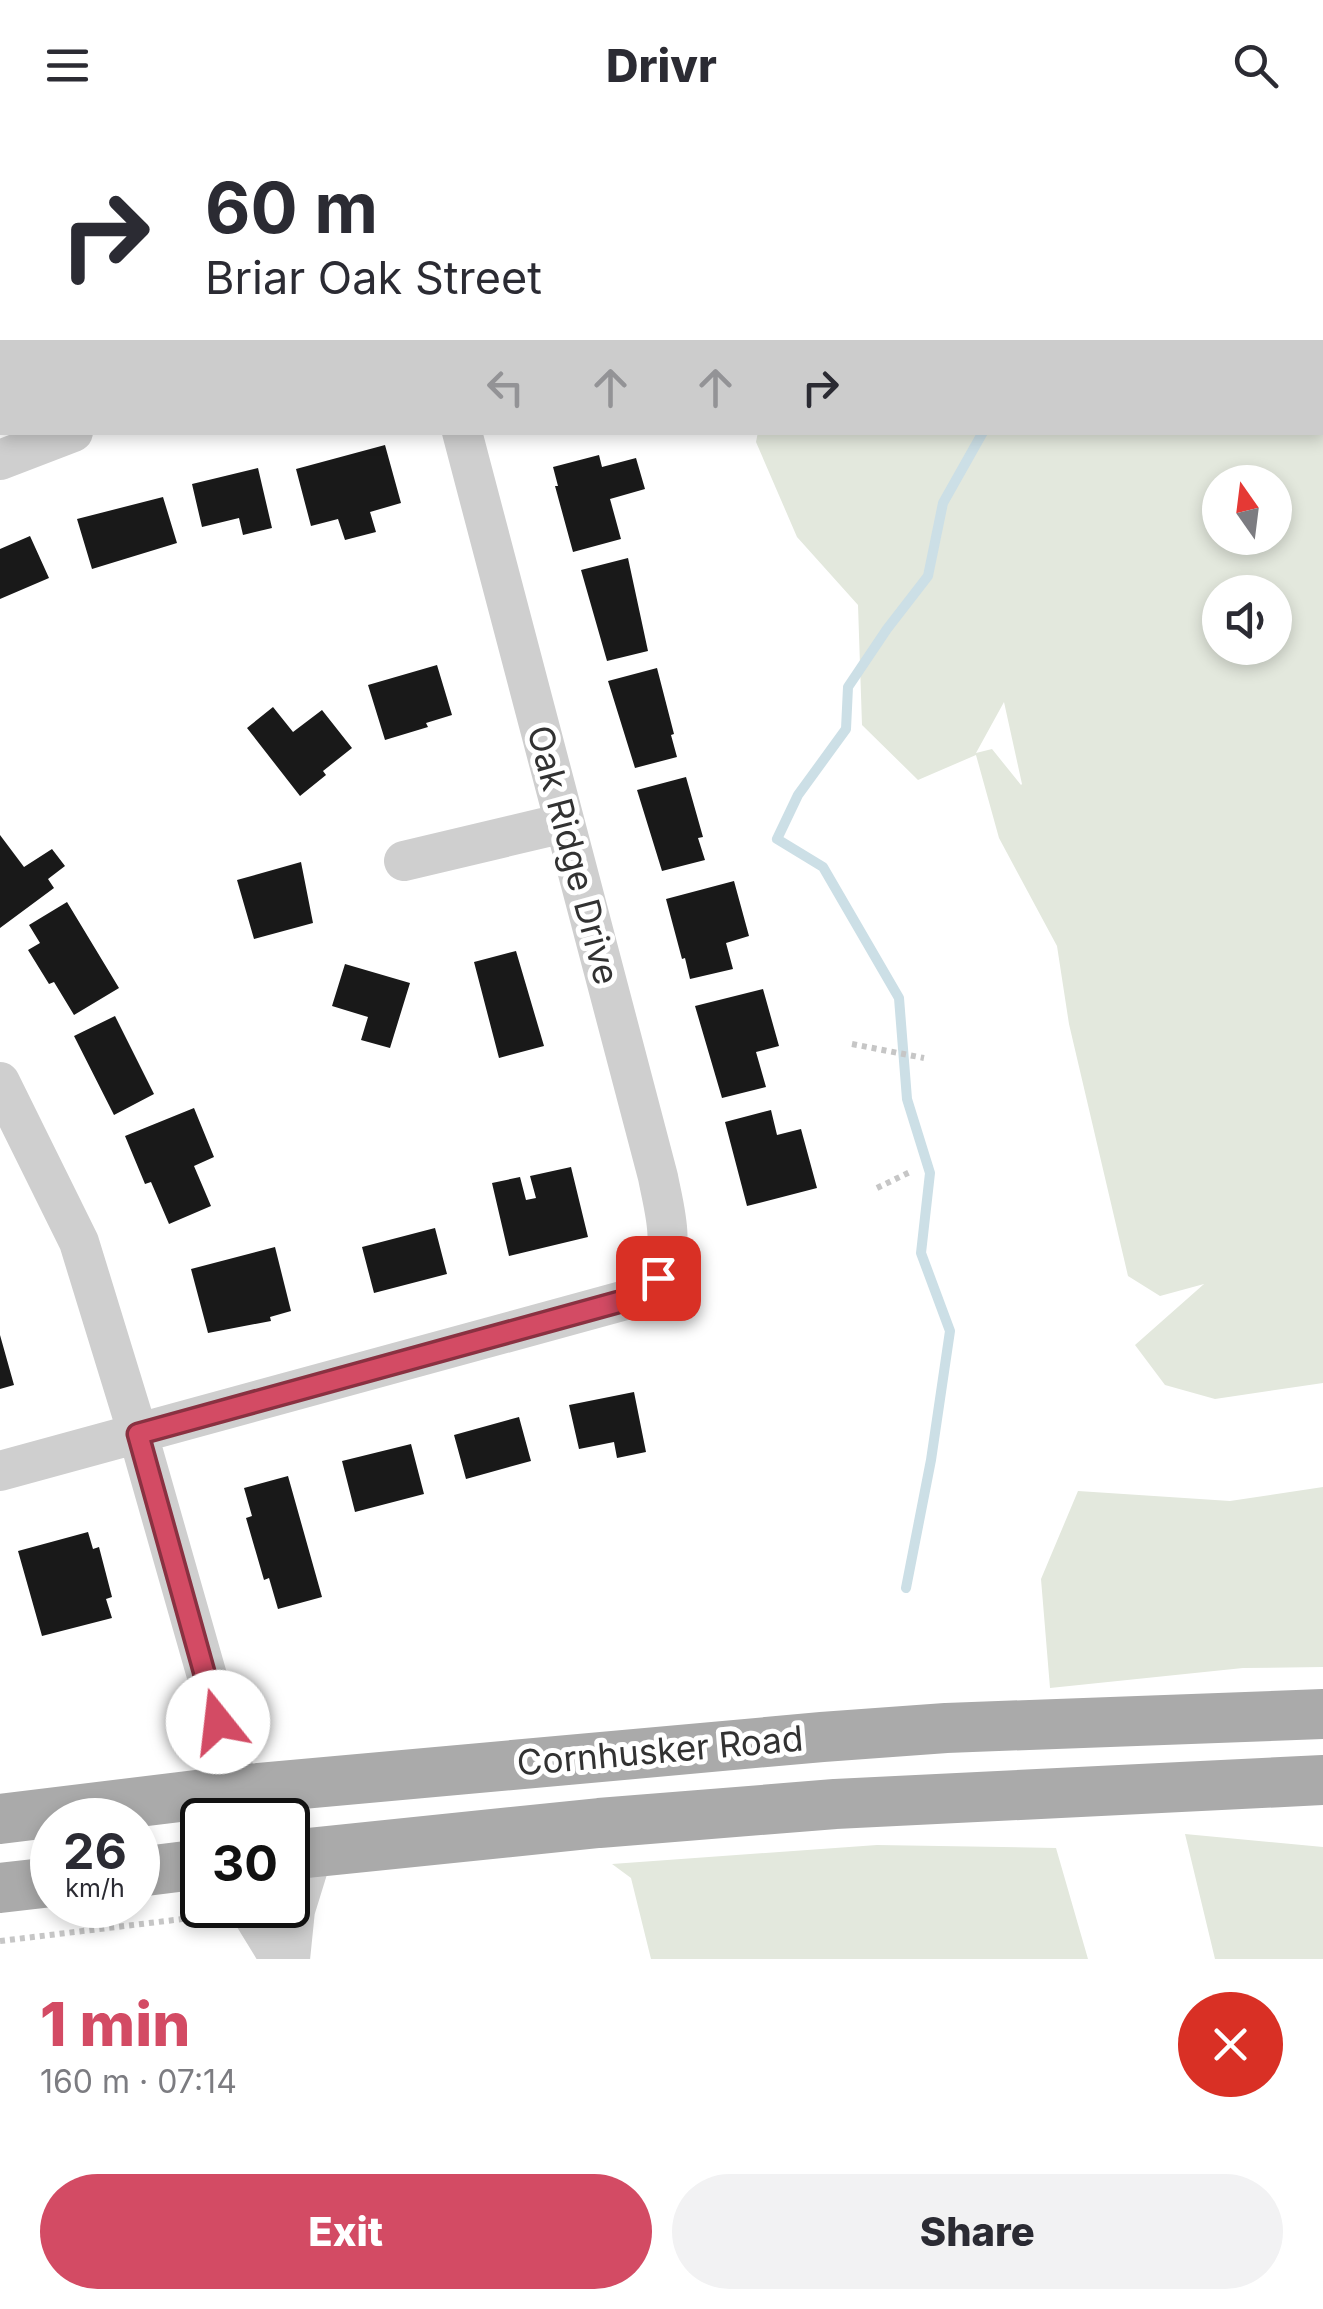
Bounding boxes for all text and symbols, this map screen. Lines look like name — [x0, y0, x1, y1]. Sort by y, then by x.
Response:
icon: menu — [40, 38, 95, 93]
text: Drivr — [606, 38, 717, 93]
icon: search — [1228, 38, 1283, 93]
text: 60 m — [205, 165, 378, 250]
icon: right — [40, 170, 170, 300]
text: Briar Oak Street — [205, 250, 542, 305]
icon: left — [478, 360, 533, 415]
icon: ahead — [583, 360, 638, 415]
icon: ahead — [688, 360, 743, 415]
icon: right — [793, 360, 848, 415]
north arrow — [1202, 465, 1292, 555]
map controls — [1202, 465, 1292, 665]
button: sound — [1202, 575, 1292, 665]
street label: Oak Ridge Drive — [519, 721, 629, 989]
pin — [616, 1236, 701, 1321]
icon: arrive — [631, 1251, 686, 1306]
position arrow — [166, 1670, 270, 1774]
street label: Cornhusker Road — [515, 1717, 805, 1783]
speed limit sign: 30 — [180, 1798, 310, 1928]
text: 26 — [63, 1821, 127, 1881]
text: km/h — [65, 1873, 125, 1903]
text: 1 min — [40, 1988, 190, 2060]
button: close — [1178, 1992, 1283, 2097]
text: 160 m · 07:14 — [40, 2062, 237, 2101]
button: Exit — [40, 2174, 652, 2289]
button: Share — [672, 2174, 1283, 2289]

